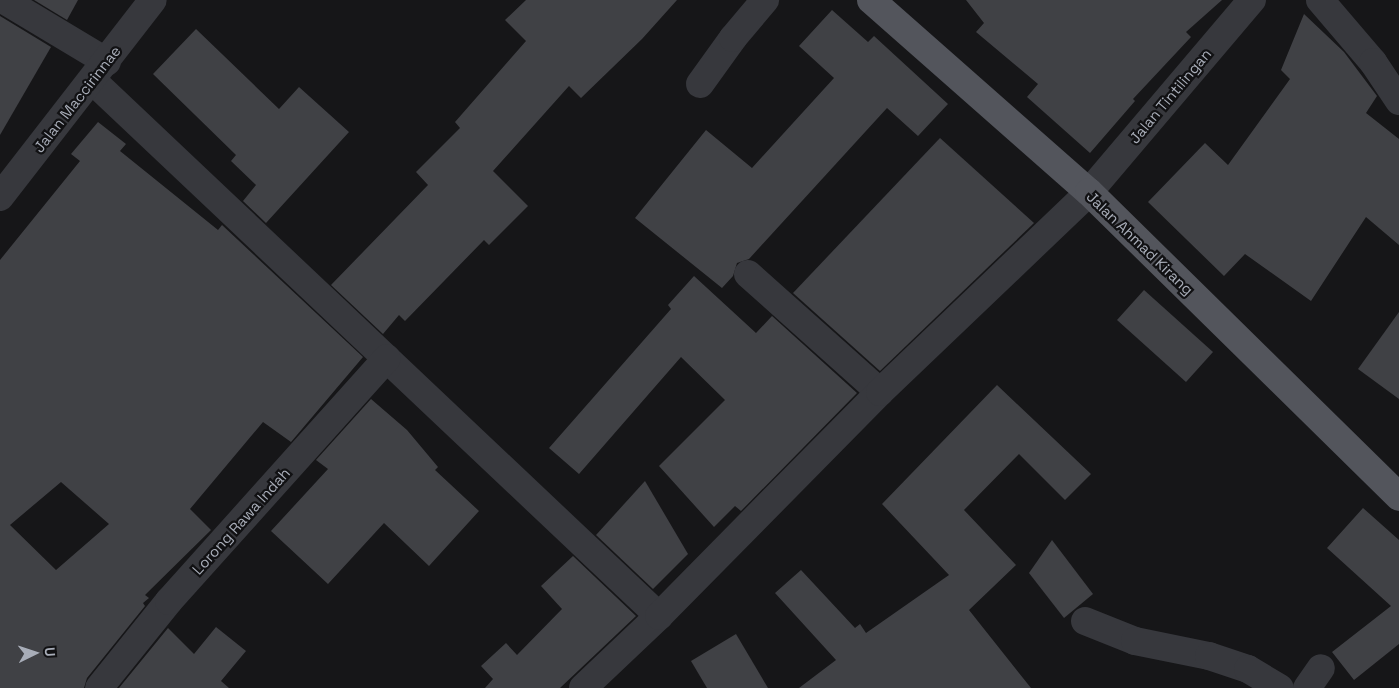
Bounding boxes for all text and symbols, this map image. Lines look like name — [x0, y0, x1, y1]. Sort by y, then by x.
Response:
street label: Jalan Maccirinnae — [30, 42, 124, 156]
street label: Jalan Tintilingan — [1125, 45, 1215, 147]
street label: Jalan Ahmad Kirang — [1083, 187, 1197, 299]
street label: Lorong Rawa Indah — [188, 464, 294, 578]
north arrow — [10, 628, 60, 678]
text: U — [41, 647, 59, 657]

